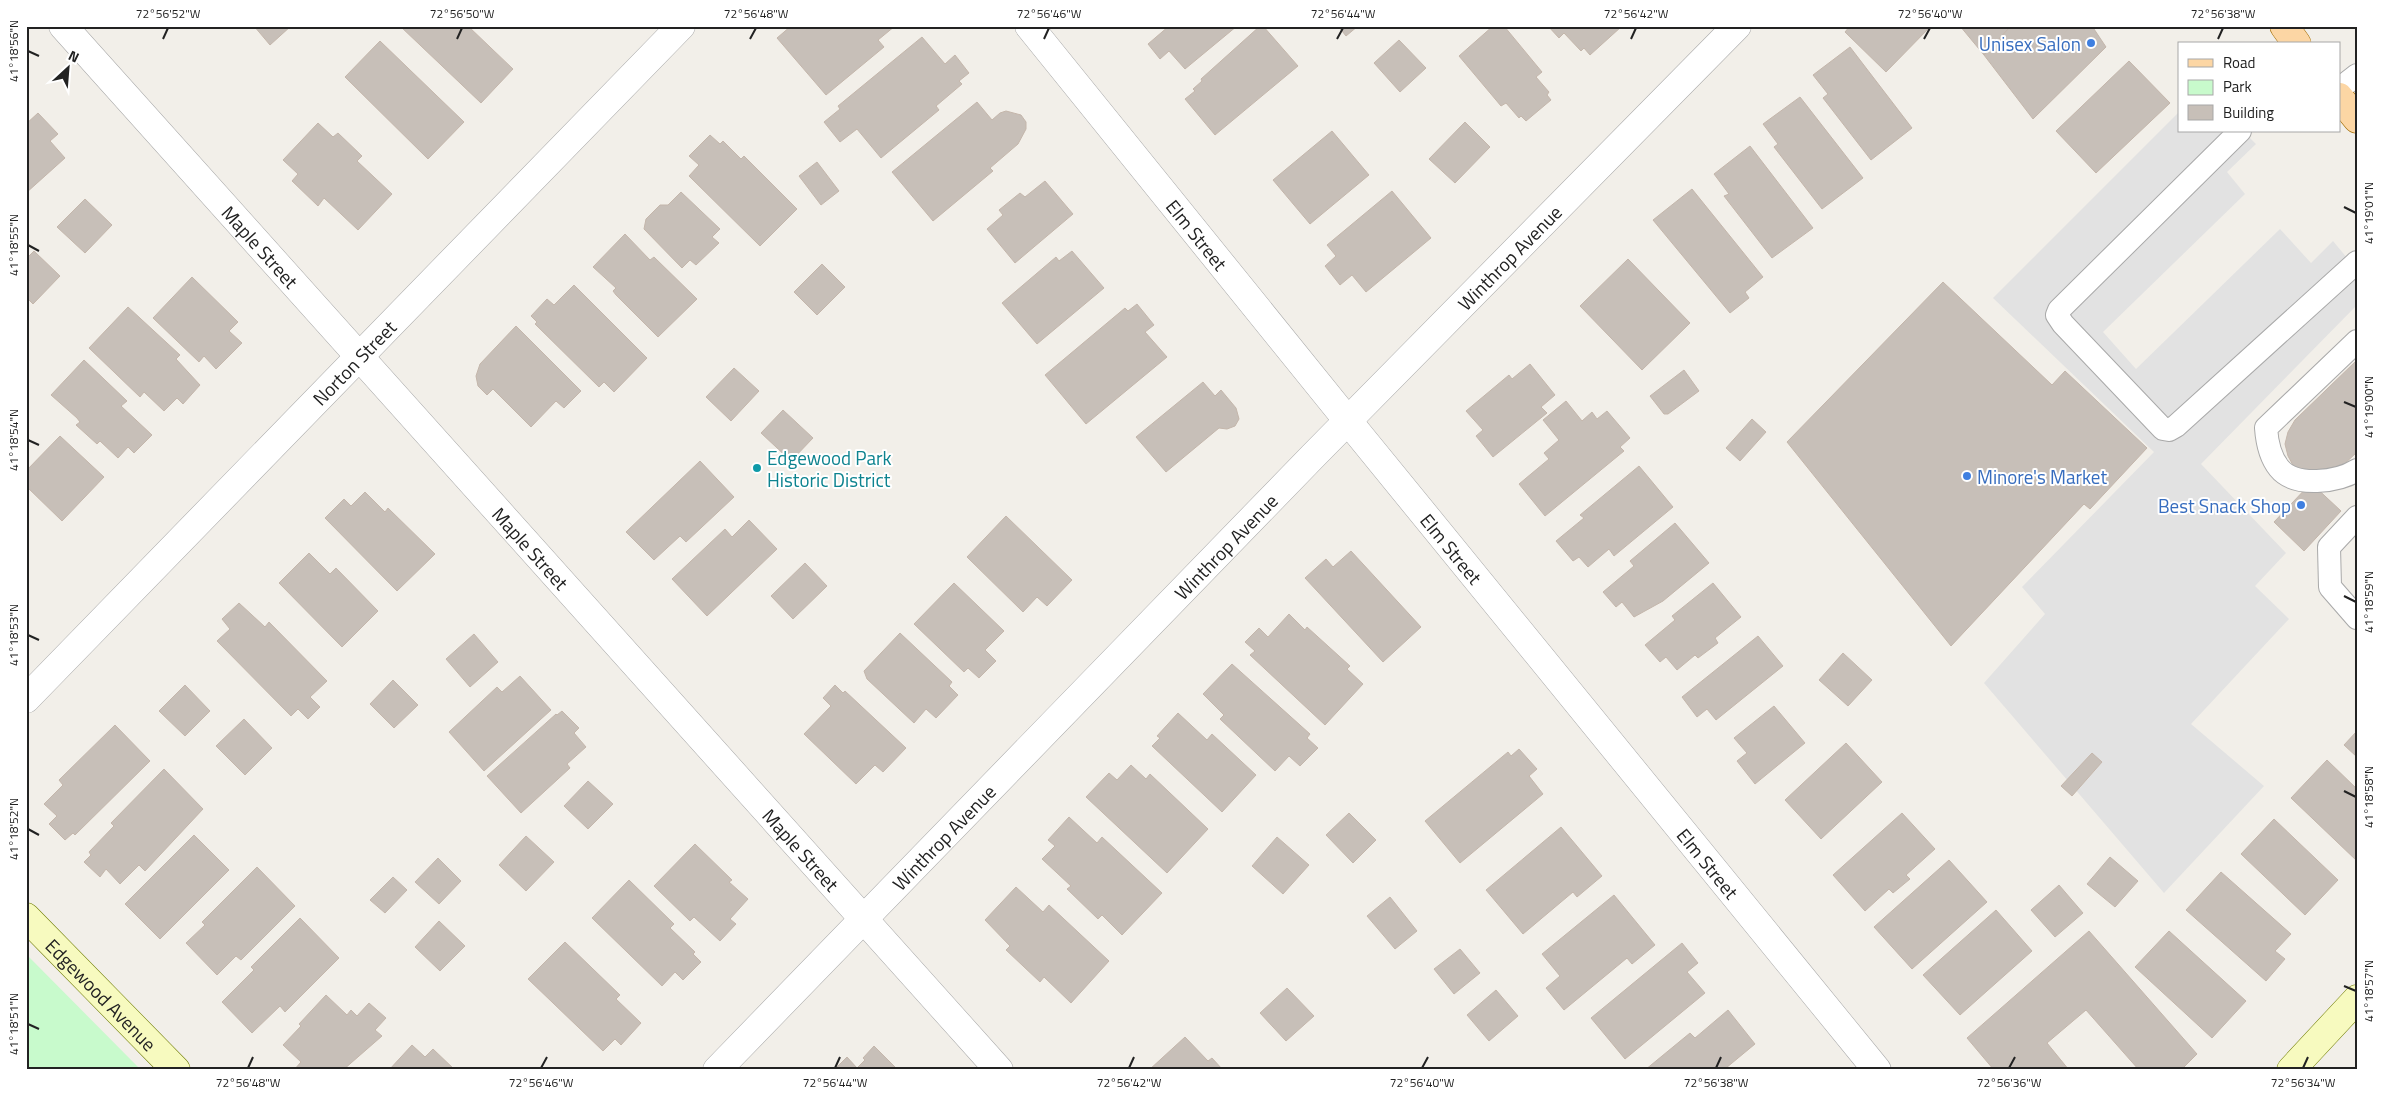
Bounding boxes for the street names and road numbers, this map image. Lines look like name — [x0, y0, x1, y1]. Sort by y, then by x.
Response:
street label: Elm Street — [1160, 193, 1235, 277]
street label: Maple Street — [216, 198, 306, 295]
street label: Winthrop Avenue — [1450, 198, 1568, 316]
street label: Norton Street — [305, 313, 403, 412]
street label: Winthrop Avenue — [1167, 487, 1284, 606]
street label: Maple Street — [486, 500, 576, 596]
street label: Elm Street — [1414, 507, 1490, 590]
street label: Winthrop Avenue — [885, 777, 1002, 896]
street label: Maple Street — [756, 802, 847, 898]
street label: Elm Street — [1671, 821, 1746, 905]
street label: Edgewood Avenue — [39, 931, 164, 1057]

